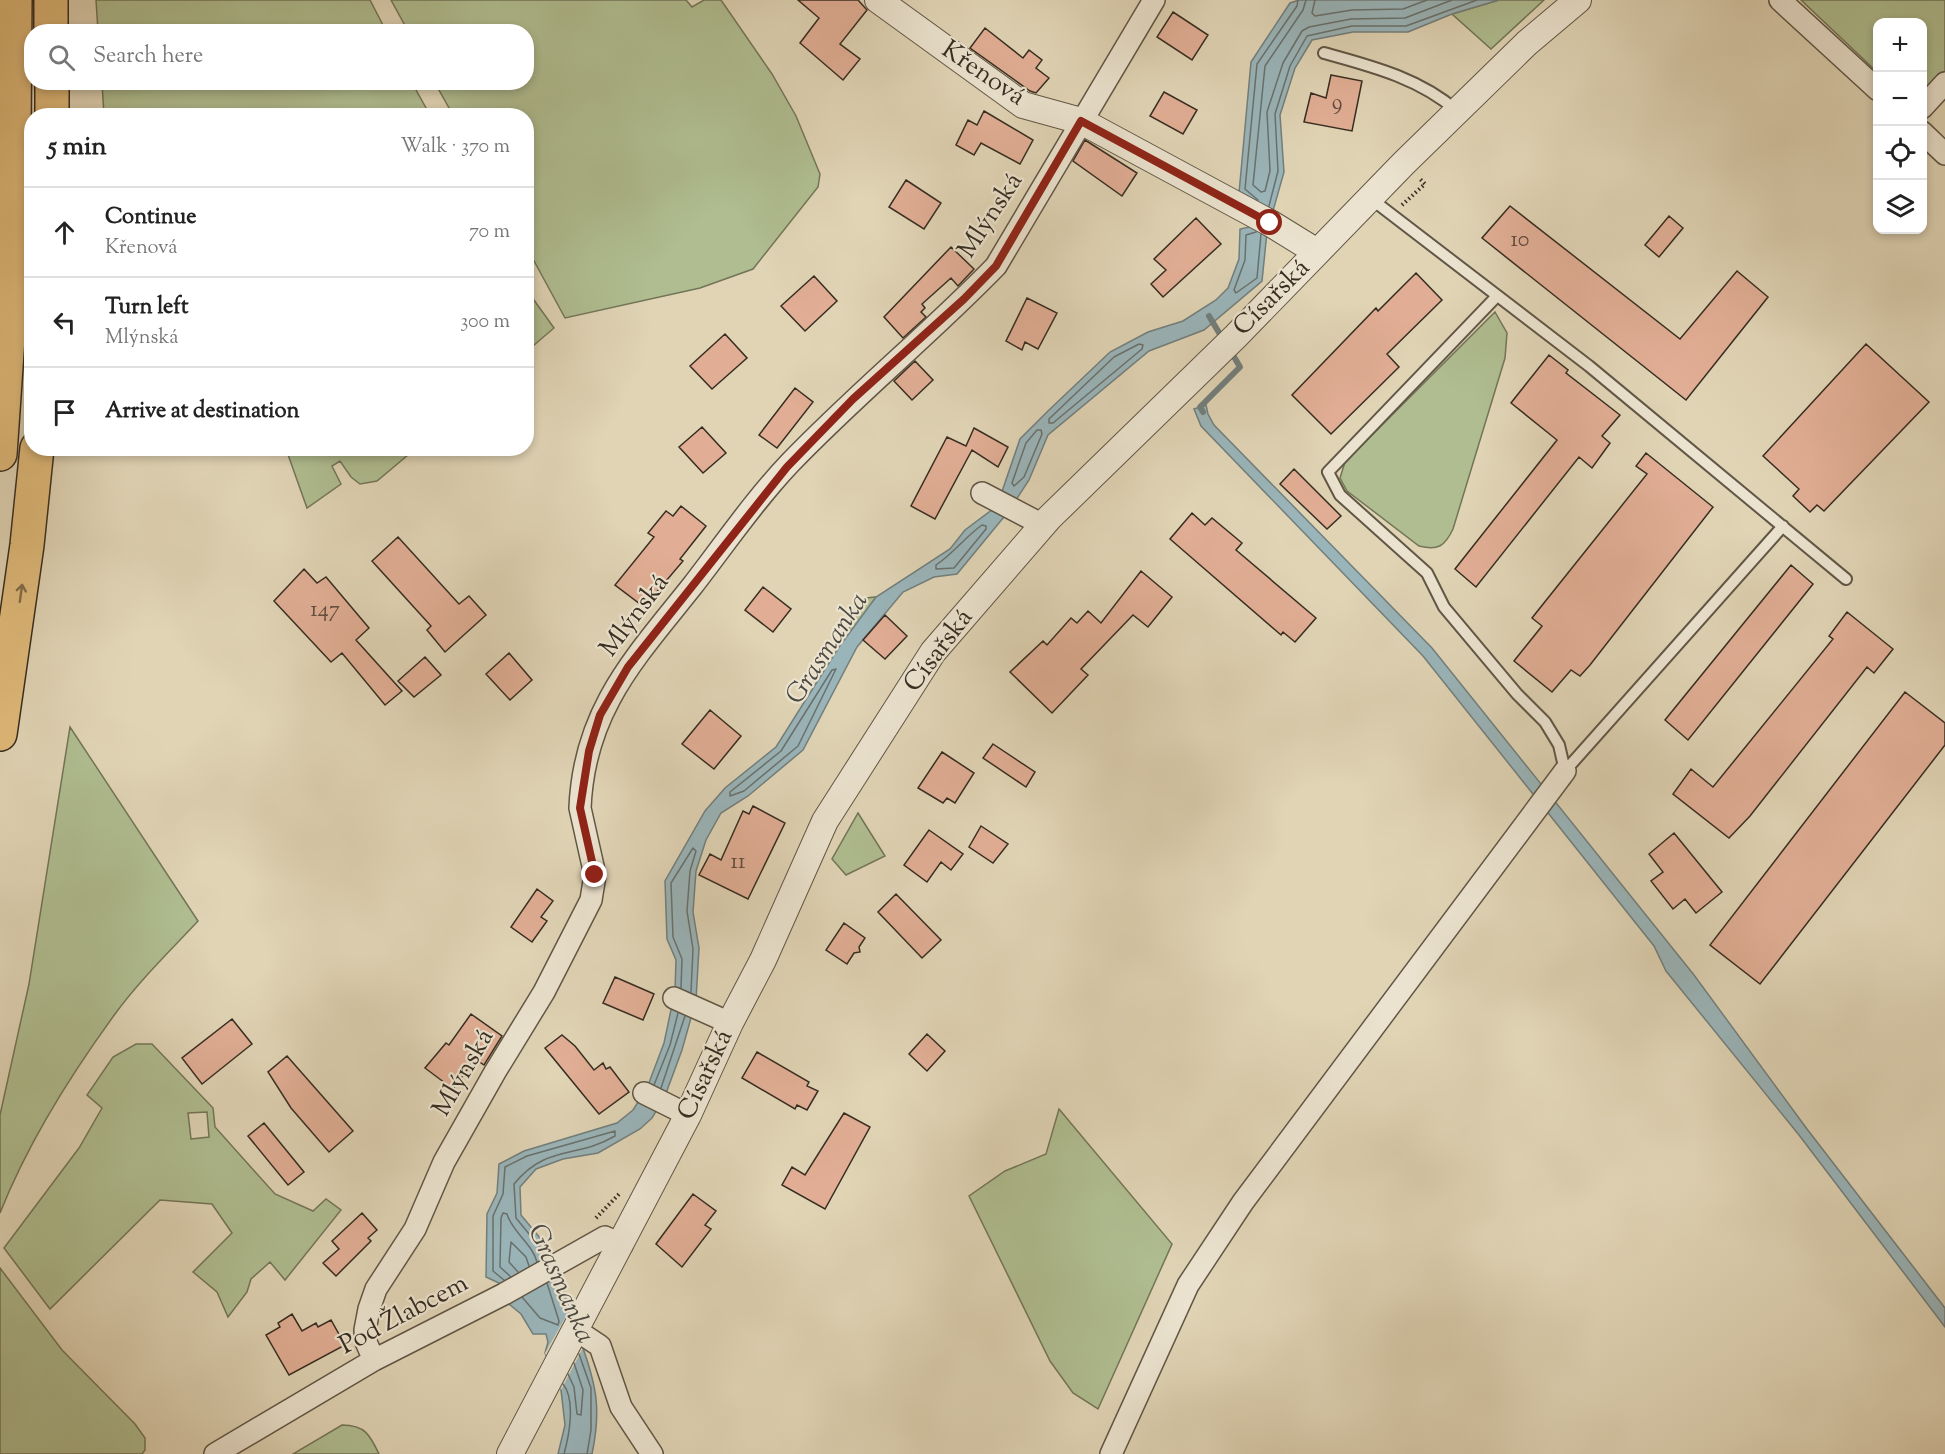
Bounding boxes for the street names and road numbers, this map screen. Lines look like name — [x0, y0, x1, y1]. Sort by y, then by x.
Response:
street label: Křenová — [934, 32, 1032, 116]
street label: Mlýnská — [949, 166, 1033, 266]
street label: Císařská — [1225, 251, 1319, 345]
street label: Mlýnská — [591, 567, 679, 665]
street label: Císařská — [895, 602, 983, 700]
street label: Mlýnská — [424, 1022, 504, 1124]
street label: Císařská — [669, 1024, 743, 1126]
street label: Pod Žlabcem — [333, 1266, 475, 1364]

